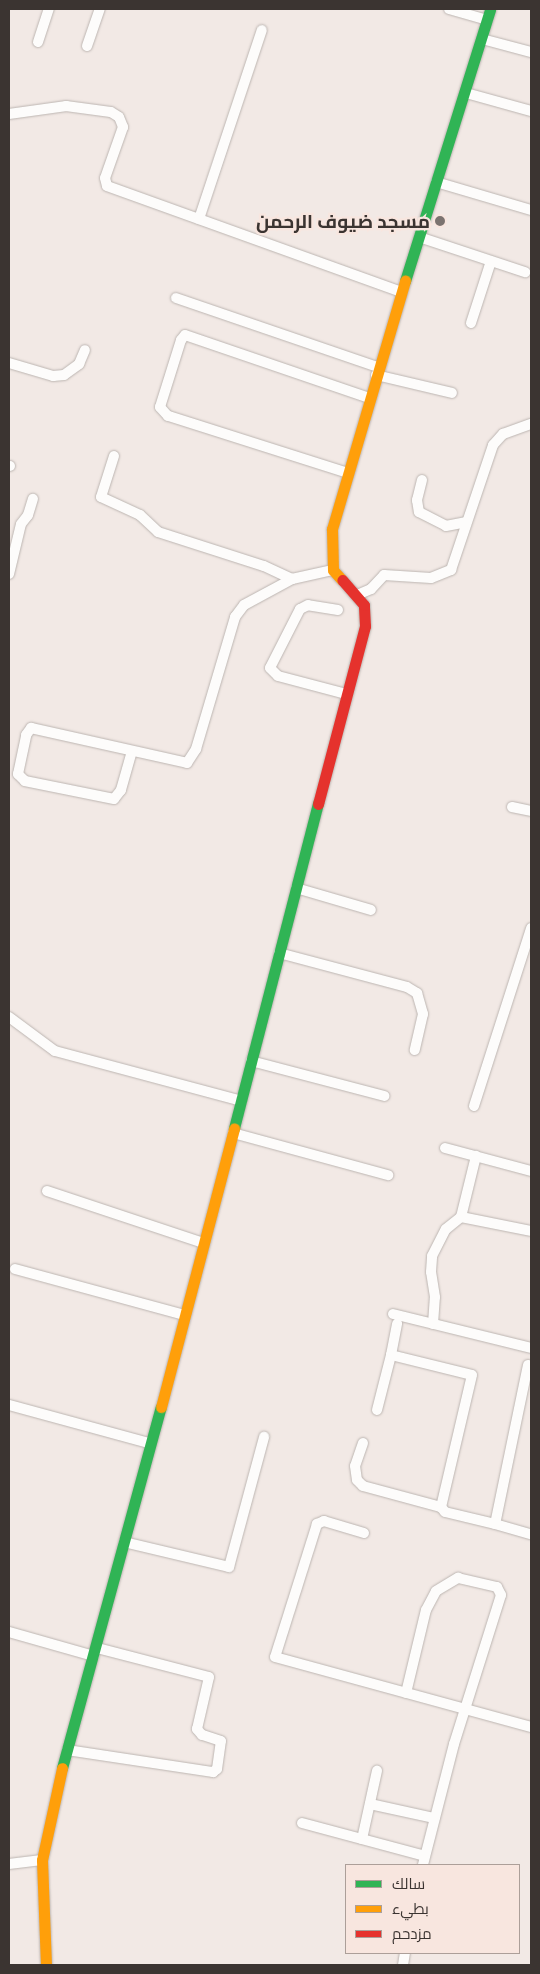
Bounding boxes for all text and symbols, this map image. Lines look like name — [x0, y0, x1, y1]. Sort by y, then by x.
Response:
place label: مسجد ضيوف الرحمن — [256, 210, 430, 232]
marker: مسجد ضيوف الرحمن — [434, 215, 446, 227]
legend — [345, 1864, 520, 1954]
text: سالك — [392, 1872, 425, 1895]
text: بطيء — [392, 1897, 429, 1920]
text: مزدحم — [392, 1922, 432, 1945]

